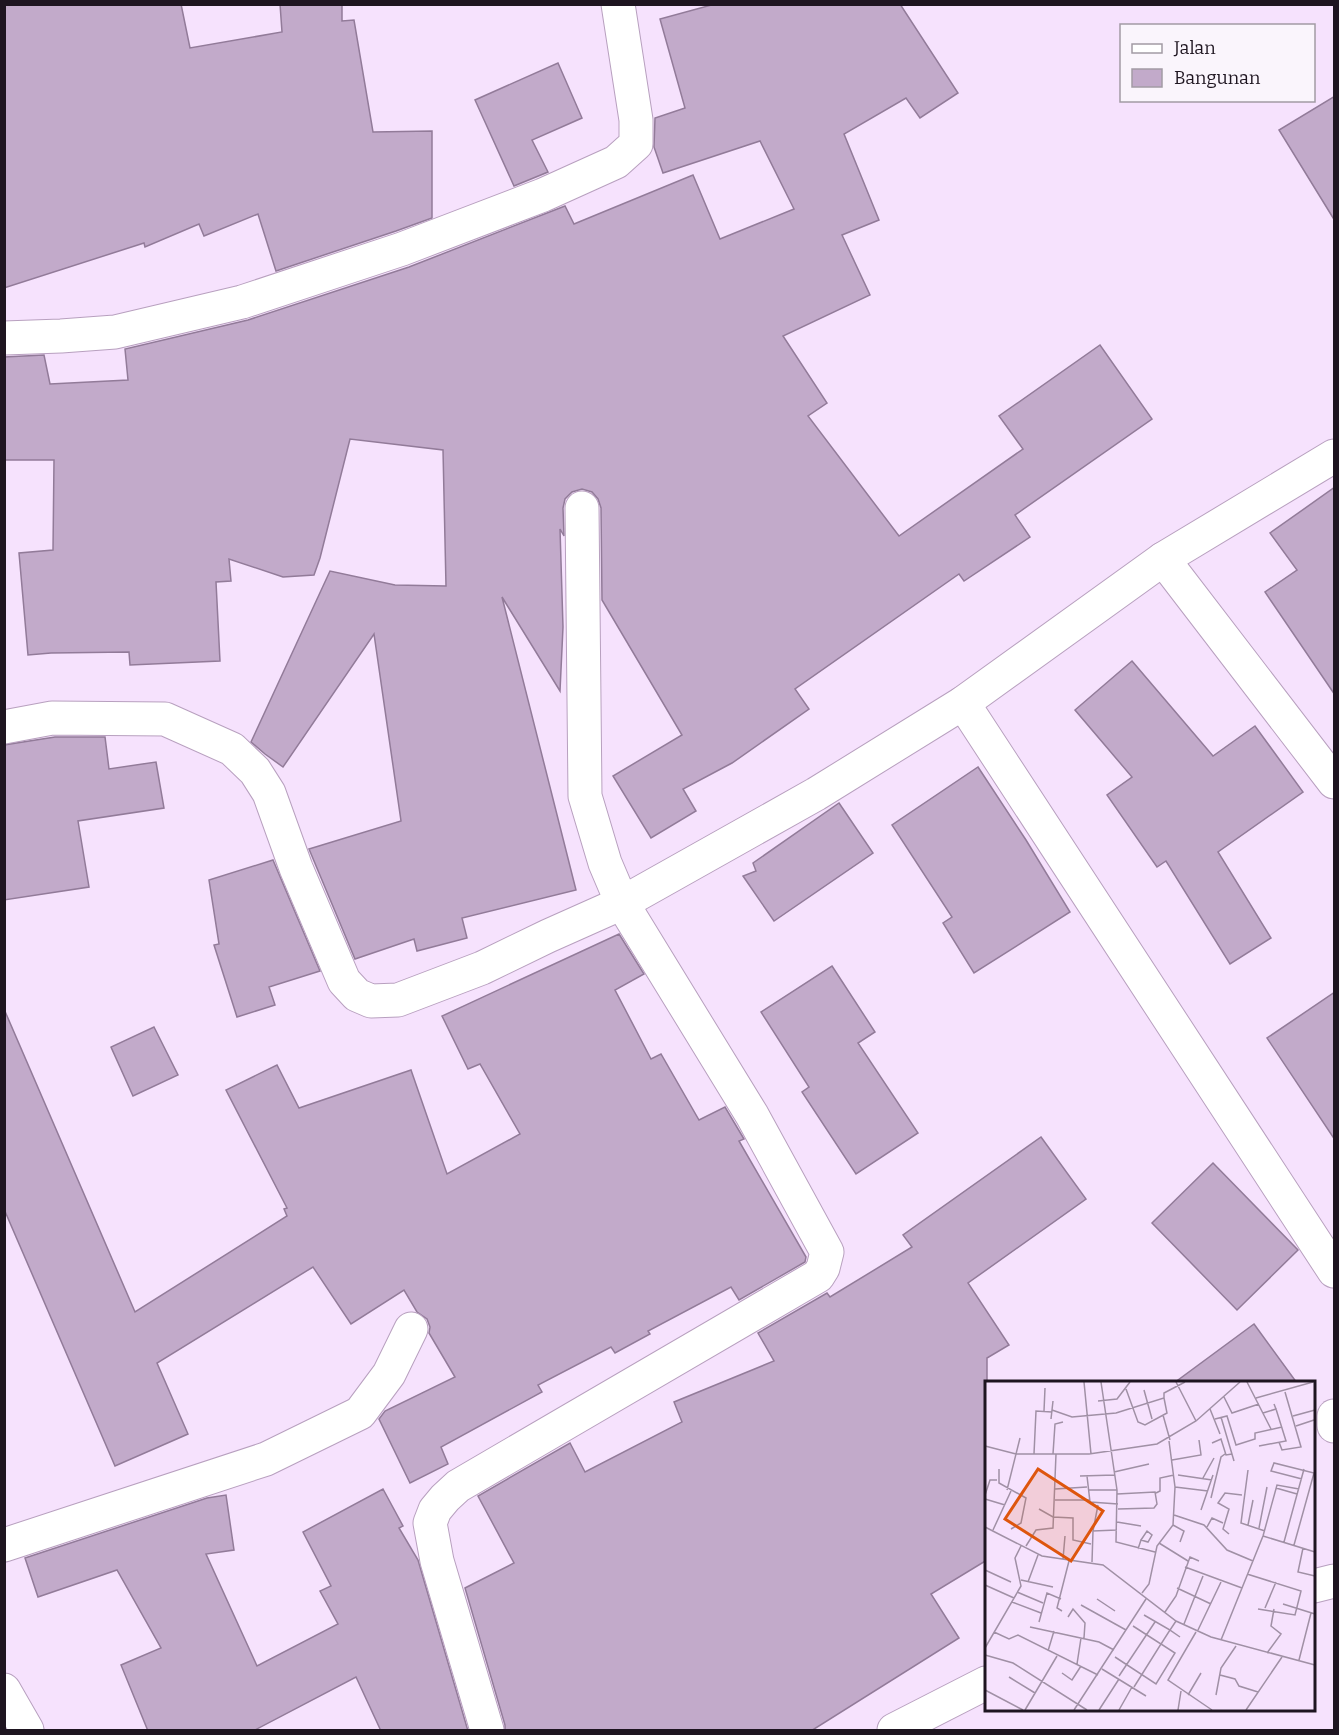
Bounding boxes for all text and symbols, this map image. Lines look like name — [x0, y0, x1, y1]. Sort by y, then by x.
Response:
legend — [1120, 24, 1315, 102]
text: Jalan — [1173, 37, 1216, 59]
text: Bangunan — [1174, 67, 1261, 89]
inset map — [985, 1381, 1315, 1711]

